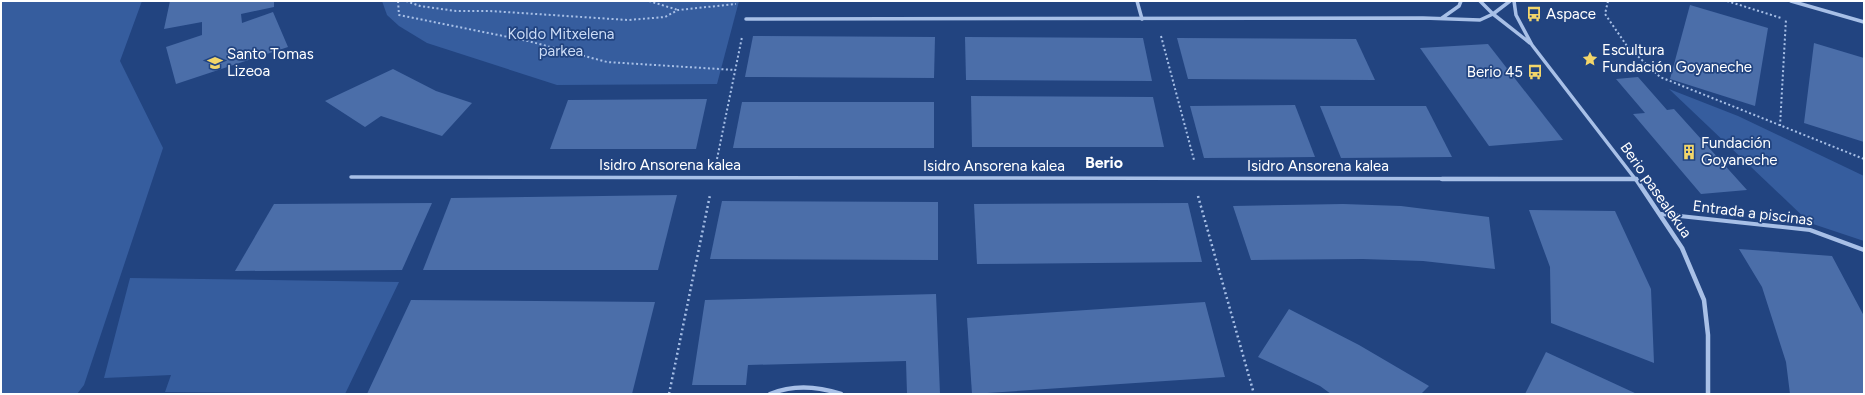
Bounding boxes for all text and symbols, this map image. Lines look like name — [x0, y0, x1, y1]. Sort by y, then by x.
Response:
bus stop icon: Aspace — [1525, 5, 1543, 23]
place label: Aspace — [1546, 5, 1596, 23]
park label: Koldo Mitxelena parkea — [508, 25, 614, 60]
place label: Escultura Fundación Goyaneche — [1602, 41, 1752, 76]
place label: Santo Tomas Lizeoa — [227, 45, 314, 80]
place icon: Escultura Fundación Goyaneche — [1581, 50, 1599, 68]
school or university icon: Santo Tomas Lizeoa — [206, 54, 224, 72]
place label: Berio 45 — [1467, 63, 1523, 81]
bus stop icon: Berio 45 — [1526, 63, 1544, 81]
place label: Fundación Goyaneche — [1701, 134, 1778, 169]
street label: Berio pasealekua — [1616, 139, 1696, 241]
building icon: Fundación Goyaneche — [1680, 143, 1698, 161]
district label: Berio — [1085, 153, 1123, 172]
street label: Isidro Ansorena kalea — [599, 156, 741, 174]
street label: Isidro Ansorena kalea — [923, 157, 1065, 175]
street label: Isidro Ansorena kalea — [1247, 157, 1389, 175]
street label: Entrada a piscinas — [1692, 197, 1814, 229]

